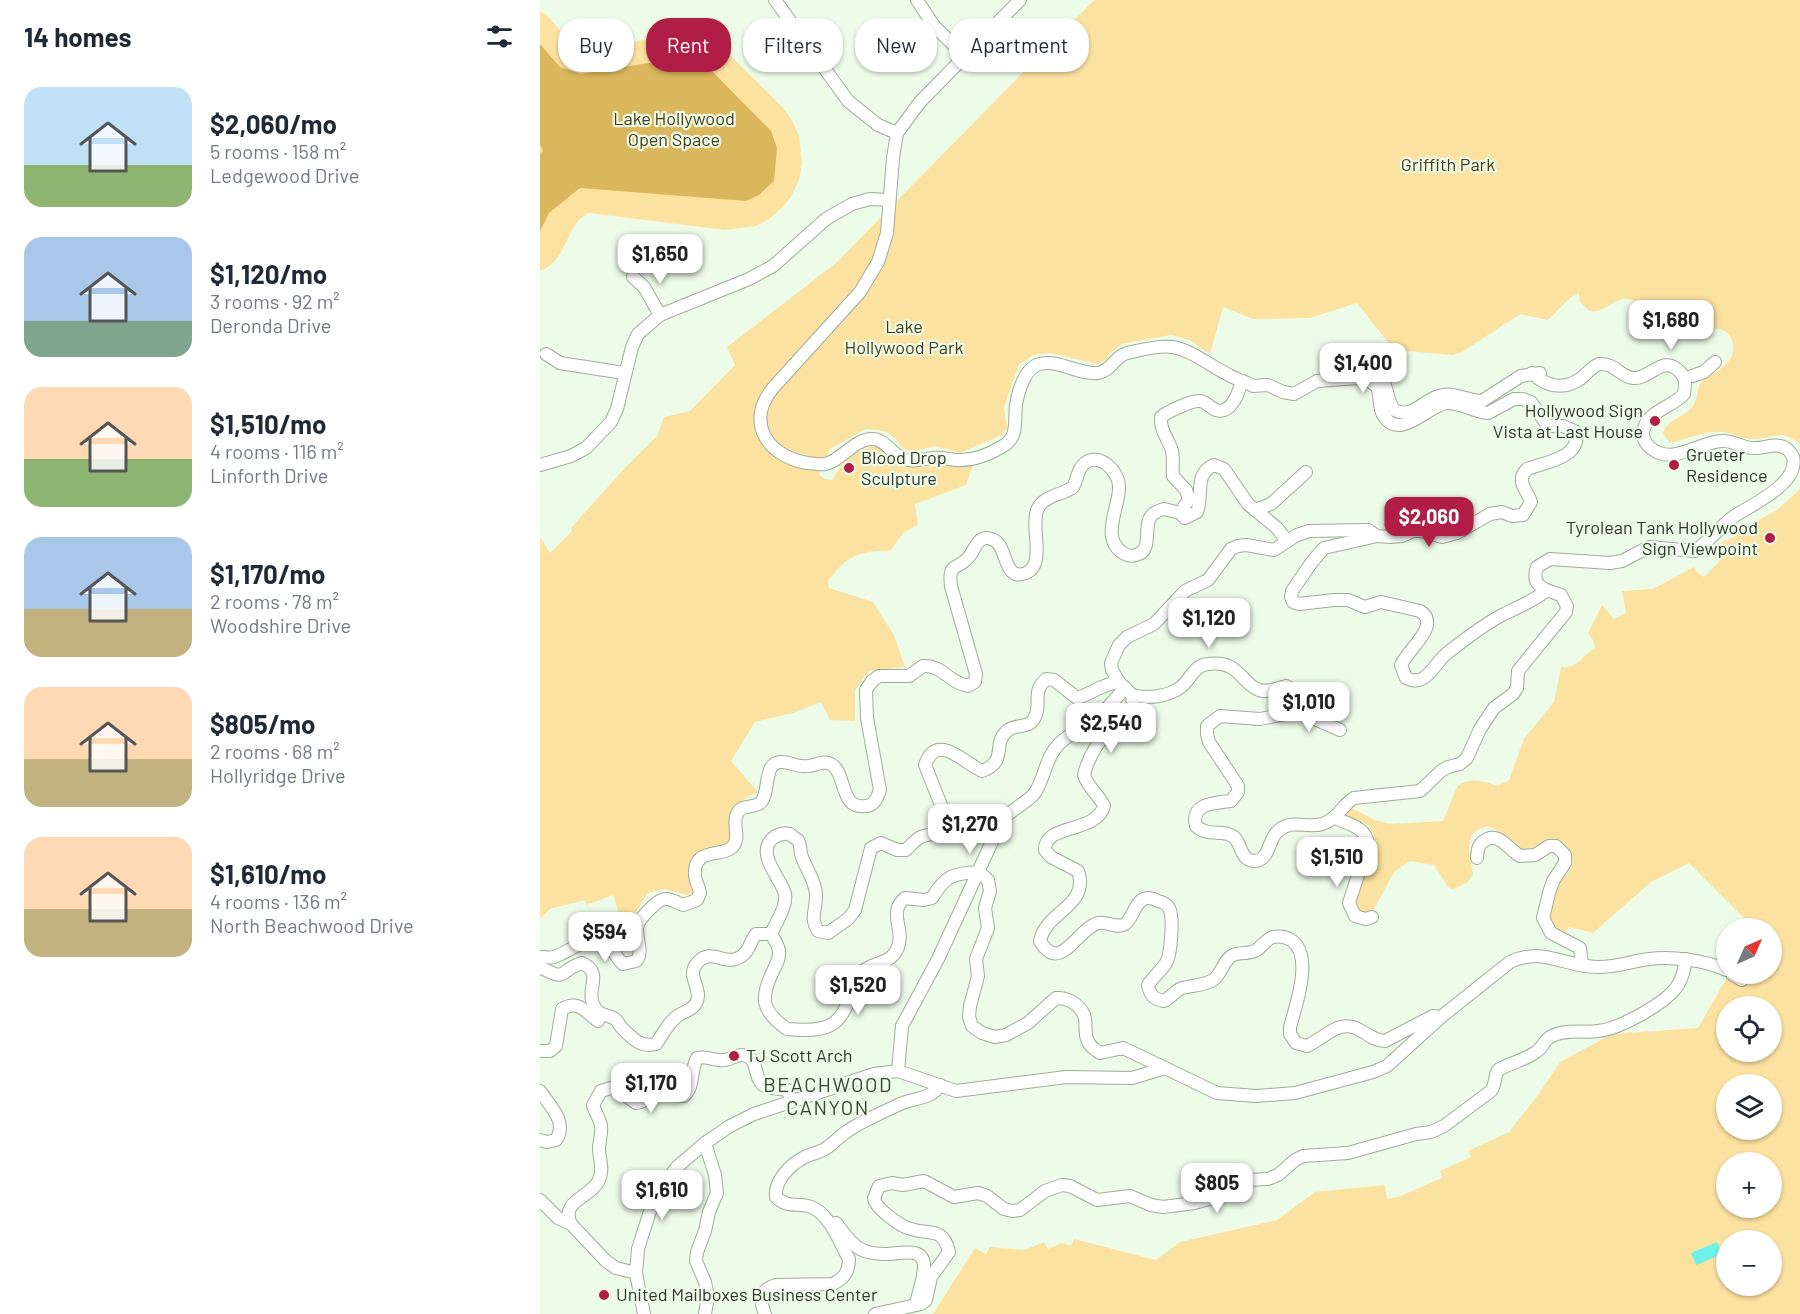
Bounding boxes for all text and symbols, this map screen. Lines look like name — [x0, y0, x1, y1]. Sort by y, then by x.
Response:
chip: Buy — [558, 18, 634, 72]
chip: Rent — [646, 18, 731, 72]
chip: Filters — [743, 18, 843, 72]
chip: New — [855, 18, 937, 72]
chip: Apartment — [949, 18, 1089, 72]
icon: filters — [483, 20, 516, 53]
text: 14 homes — [24, 21, 131, 52]
park label: Lake Hollywood Open Space — [613, 107, 735, 150]
text: $2,060/mo — [210, 108, 337, 139]
icon: home — [72, 111, 144, 183]
text: 5 rooms · 158 m² — [210, 139, 346, 163]
park label: Griffith Park — [1401, 153, 1495, 175]
text: Ledgewood Drive — [210, 163, 359, 187]
pin: $1,650 — [611, 234, 709, 285]
text: $1,650 — [632, 241, 688, 265]
text: $1,120/mo — [210, 258, 327, 289]
icon: home — [72, 261, 144, 333]
text: 3 rooms · 92 m² — [210, 289, 340, 313]
pin: $1,680 — [1622, 300, 1720, 351]
text: $1,680 — [1643, 307, 1699, 331]
text: Deronda Drive — [210, 313, 331, 337]
park label: Lake Hollywood Park — [844, 315, 964, 358]
pin: $1,400 — [1314, 343, 1412, 394]
text: $1,400 — [1334, 350, 1392, 374]
place label: Hollywood Sign Vista at Last House — [1493, 399, 1643, 442]
text: $1,510/mo — [210, 408, 326, 439]
icon: home — [72, 411, 144, 483]
marker: Hollywood Sign Vista at Last House — [1648, 414, 1662, 428]
text: 4 rooms · 116 m² — [210, 439, 344, 463]
place label: Grueter Residence — [1686, 443, 1768, 486]
place label: Blood Drop Sculpture — [861, 446, 947, 489]
marker: Grueter Residence — [1667, 458, 1681, 472]
marker: Blood Drop Sculpture — [842, 461, 856, 475]
text: Linforth Drive — [210, 463, 329, 487]
pin: $2,060 — [1380, 497, 1478, 548]
text: $2,060 — [1399, 504, 1459, 528]
place label: Tyrolean Tank Hollywood Sign Viewpoint — [1566, 516, 1758, 559]
marker: Tyrolean Tank Hollywood Sign Viewpoint — [1763, 531, 1777, 545]
text: $1,170/mo — [210, 558, 326, 589]
icon: home — [72, 561, 144, 633]
text: 2 rooms · 78 m² — [210, 589, 339, 613]
pin: $1,120 — [1160, 598, 1258, 649]
text: $1,120 — [1182, 605, 1236, 629]
text: Woodshire Drive — [210, 613, 351, 637]
pin: $1,010 — [1260, 682, 1358, 733]
text: $1,010 — [1283, 689, 1335, 713]
pin: $2,540 — [1062, 703, 1160, 754]
text: $805/mo — [210, 708, 315, 739]
text: $2,540 — [1080, 710, 1142, 734]
icon: home — [72, 711, 144, 783]
text: 2 rooms · 68 m² — [210, 739, 340, 763]
text: Hollyridge Drive — [210, 763, 346, 787]
pin: $1,270 — [921, 804, 1019, 855]
text: $1,270 — [942, 811, 998, 835]
pin: $1,510 — [1288, 837, 1386, 888]
text: $1,510 — [1311, 844, 1363, 868]
text: $1,610/mo — [210, 858, 326, 889]
icon: home — [72, 861, 144, 933]
text: 4 rooms · 136 m² — [210, 889, 347, 913]
pin: $594 — [569, 912, 641, 963]
text: North Beachwood Drive — [210, 913, 414, 937]
north arrow — [1716, 918, 1782, 984]
map controls — [1716, 918, 1782, 1296]
text: $594 — [583, 919, 627, 943]
pin: $1,520 — [809, 965, 907, 1016]
text: $1,520 — [829, 972, 887, 996]
button: locate — [1716, 996, 1782, 1062]
place label: TJ Scott Arch — [746, 1044, 853, 1066]
marker: TJ Scott Arch — [727, 1049, 741, 1063]
pin: $1,170 — [602, 1063, 700, 1114]
text: $1,170 — [625, 1070, 677, 1094]
district label: BEACHWOOD CANYON — [763, 1072, 893, 1119]
button: layers — [1716, 1074, 1782, 1140]
button: + — [1716, 1152, 1782, 1218]
pin: $805 — [1181, 1163, 1253, 1214]
pin: $1,610 — [613, 1170, 711, 1221]
text: $805 — [1195, 1170, 1239, 1194]
text: $1,610 — [636, 1177, 688, 1201]
button: − — [1716, 1230, 1782, 1296]
place label: United Mailboxes Business Center — [616, 1283, 878, 1305]
marker: United Mailboxes Business Center — [597, 1288, 611, 1302]

